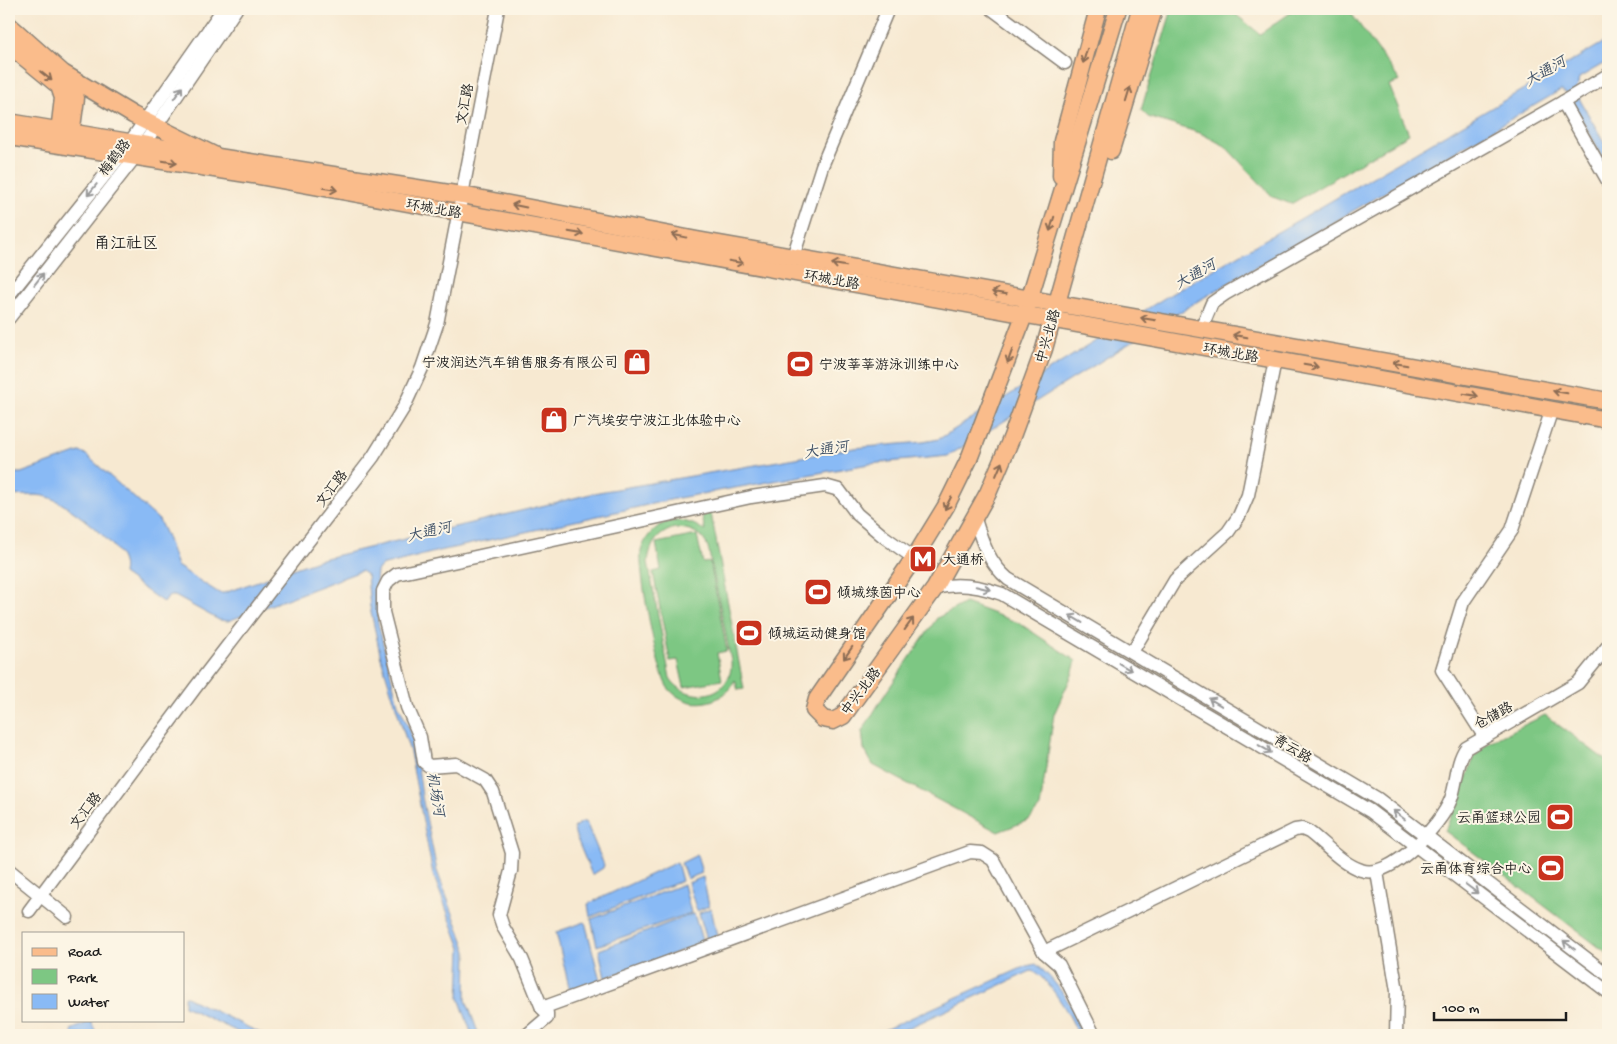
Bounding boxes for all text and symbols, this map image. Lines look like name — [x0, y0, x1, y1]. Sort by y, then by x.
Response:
one-way arrow — [1080, 47, 1090, 63]
water label: 大通河 — [1522, 52, 1573, 92]
one-way arrow — [39, 71, 52, 82]
street label: 文汇路 — [453, 82, 479, 127]
one-way arrow — [173, 86, 183, 100]
one-way arrow — [1124, 87, 1134, 103]
street label: 梅鹤路 — [96, 136, 135, 180]
one-way arrow — [162, 158, 178, 168]
one-way arrow — [87, 183, 97, 197]
one-way arrow — [322, 184, 338, 194]
street label: 环城北路 — [405, 196, 463, 224]
one-way arrow — [511, 200, 527, 210]
one-way arrow — [1047, 215, 1057, 231]
one-way arrow — [568, 229, 584, 238]
one-way arrow — [671, 231, 687, 240]
district label: 甬江社区 — [94, 235, 158, 255]
water label: 大通河 — [1172, 255, 1223, 295]
one-way arrow — [728, 257, 744, 267]
one-way arrow — [831, 259, 847, 269]
street label: 环城北路 — [803, 267, 861, 295]
one-way arrow — [33, 273, 44, 286]
one-way arrow — [991, 287, 1007, 297]
street label: 中兴北路 — [1033, 307, 1065, 366]
one-way arrow — [1141, 314, 1157, 324]
one-way arrow — [1233, 330, 1249, 340]
street label: 环城北路 — [1202, 340, 1260, 368]
shop icon: 宁波润达汽车销售服务有限公司 — [622, 347, 652, 377]
one-way arrow — [1005, 347, 1014, 363]
sports icon: 宁波莘莘游泳训练中心 — [785, 349, 815, 379]
place label: 宁波润达汽车销售服务有限公司 — [422, 355, 618, 373]
place label: 宁波莘莘游泳训练中心 — [819, 358, 959, 375]
one-way arrow — [1393, 359, 1409, 369]
one-way arrow — [1303, 362, 1319, 371]
one-way arrow — [1553, 387, 1569, 397]
one-way arrow — [1462, 390, 1478, 400]
shop icon: 广汽埃安宁波江北体验中心 — [539, 405, 569, 435]
place label: 广汽埃安宁波江北体验中心 — [573, 414, 741, 431]
water label: 大通河 — [803, 438, 853, 463]
one-way arrow — [994, 462, 1004, 477]
street label: 文汇路 — [313, 467, 352, 511]
one-way arrow — [943, 495, 952, 510]
water label: 大通河 — [405, 518, 456, 547]
metro station icon: 大通桥 — [908, 544, 938, 574]
place label: 大通桥 — [942, 552, 984, 570]
sports icon: 倾城绿茵中心 — [803, 577, 833, 607]
one-way arrow — [975, 584, 991, 593]
place label: 倾城绿茵中心 — [837, 585, 921, 603]
one-way arrow — [1069, 614, 1083, 624]
sports icon: 倾城运动健身馆 — [734, 618, 764, 648]
one-way arrow — [904, 618, 915, 631]
place label: 倾城运动健身馆 — [768, 626, 866, 644]
one-way arrow — [843, 645, 853, 659]
one-way arrow — [1118, 662, 1132, 672]
street label: 中兴北路 — [838, 664, 886, 720]
one-way arrow — [1209, 697, 1223, 707]
street label: 仓储路 — [1471, 699, 1517, 735]
street label: 青云路 — [1269, 731, 1315, 768]
one-way arrow — [1257, 745, 1271, 755]
water label: 机场河 — [421, 770, 448, 821]
street label: 文汇路 — [67, 789, 106, 833]
sports icon: 云甬篮球公园 — [1545, 802, 1575, 832]
one-way arrow — [1392, 809, 1405, 820]
place label: 云甬篮球公园 — [1457, 810, 1541, 828]
sports icon: 云甬体育综合中心 — [1536, 853, 1566, 883]
place label: 云甬体育综合中心 — [1420, 861, 1532, 879]
one-way arrow — [1465, 883, 1478, 894]
legend — [22, 932, 185, 1022]
one-way arrow — [1563, 940, 1576, 951]
text: Road — [68, 944, 102, 962]
text: Park — [67, 970, 98, 988]
scale bar — [1434, 989, 1567, 1021]
text: Water — [68, 994, 110, 1012]
text: 100 m — [1441, 1000, 1480, 1018]

